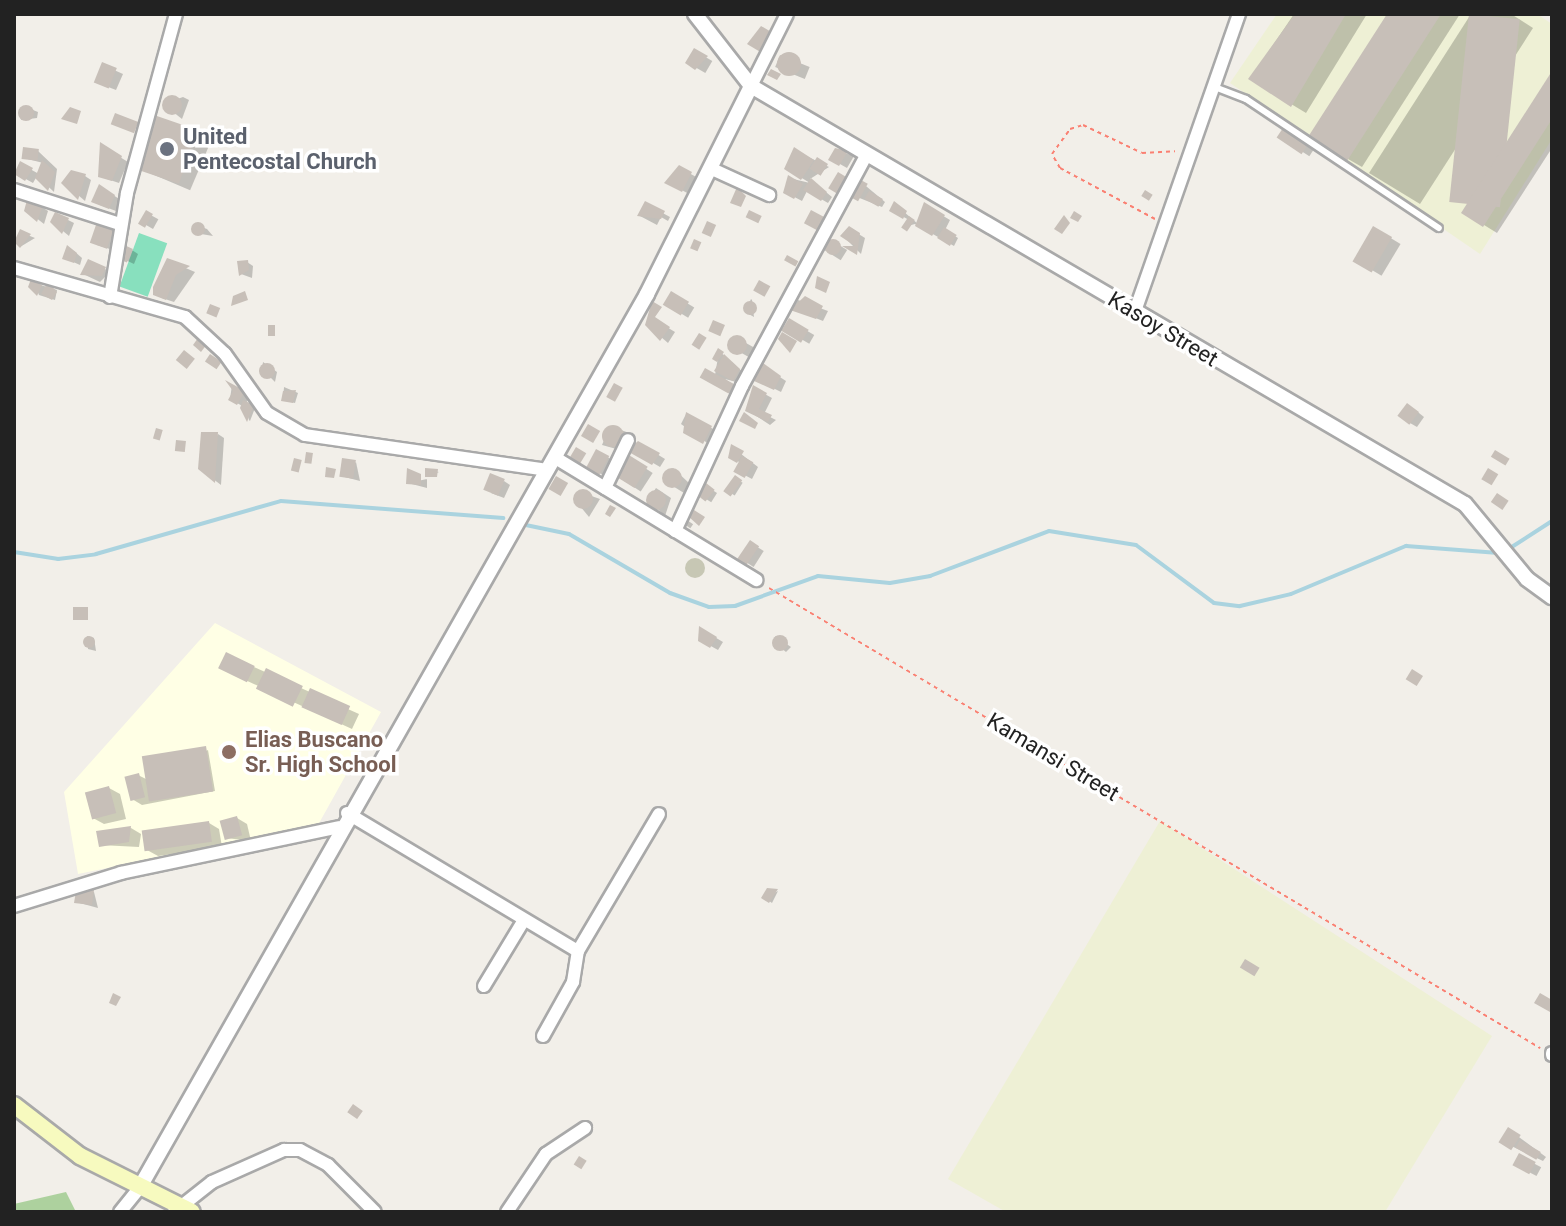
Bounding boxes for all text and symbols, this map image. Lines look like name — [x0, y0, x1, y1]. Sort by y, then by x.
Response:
place label: United Pentecostal Church — [183, 123, 377, 174]
marker: United Pentecostal Church — [158, 140, 176, 158]
street label: Kasoy Street — [1103, 286, 1223, 372]
street label: Kamansi Street — [982, 707, 1124, 807]
place label: Elias Buscano Sr. High School — [245, 726, 396, 778]
marker: Elias Buscano Sr. High School — [220, 743, 238, 761]

